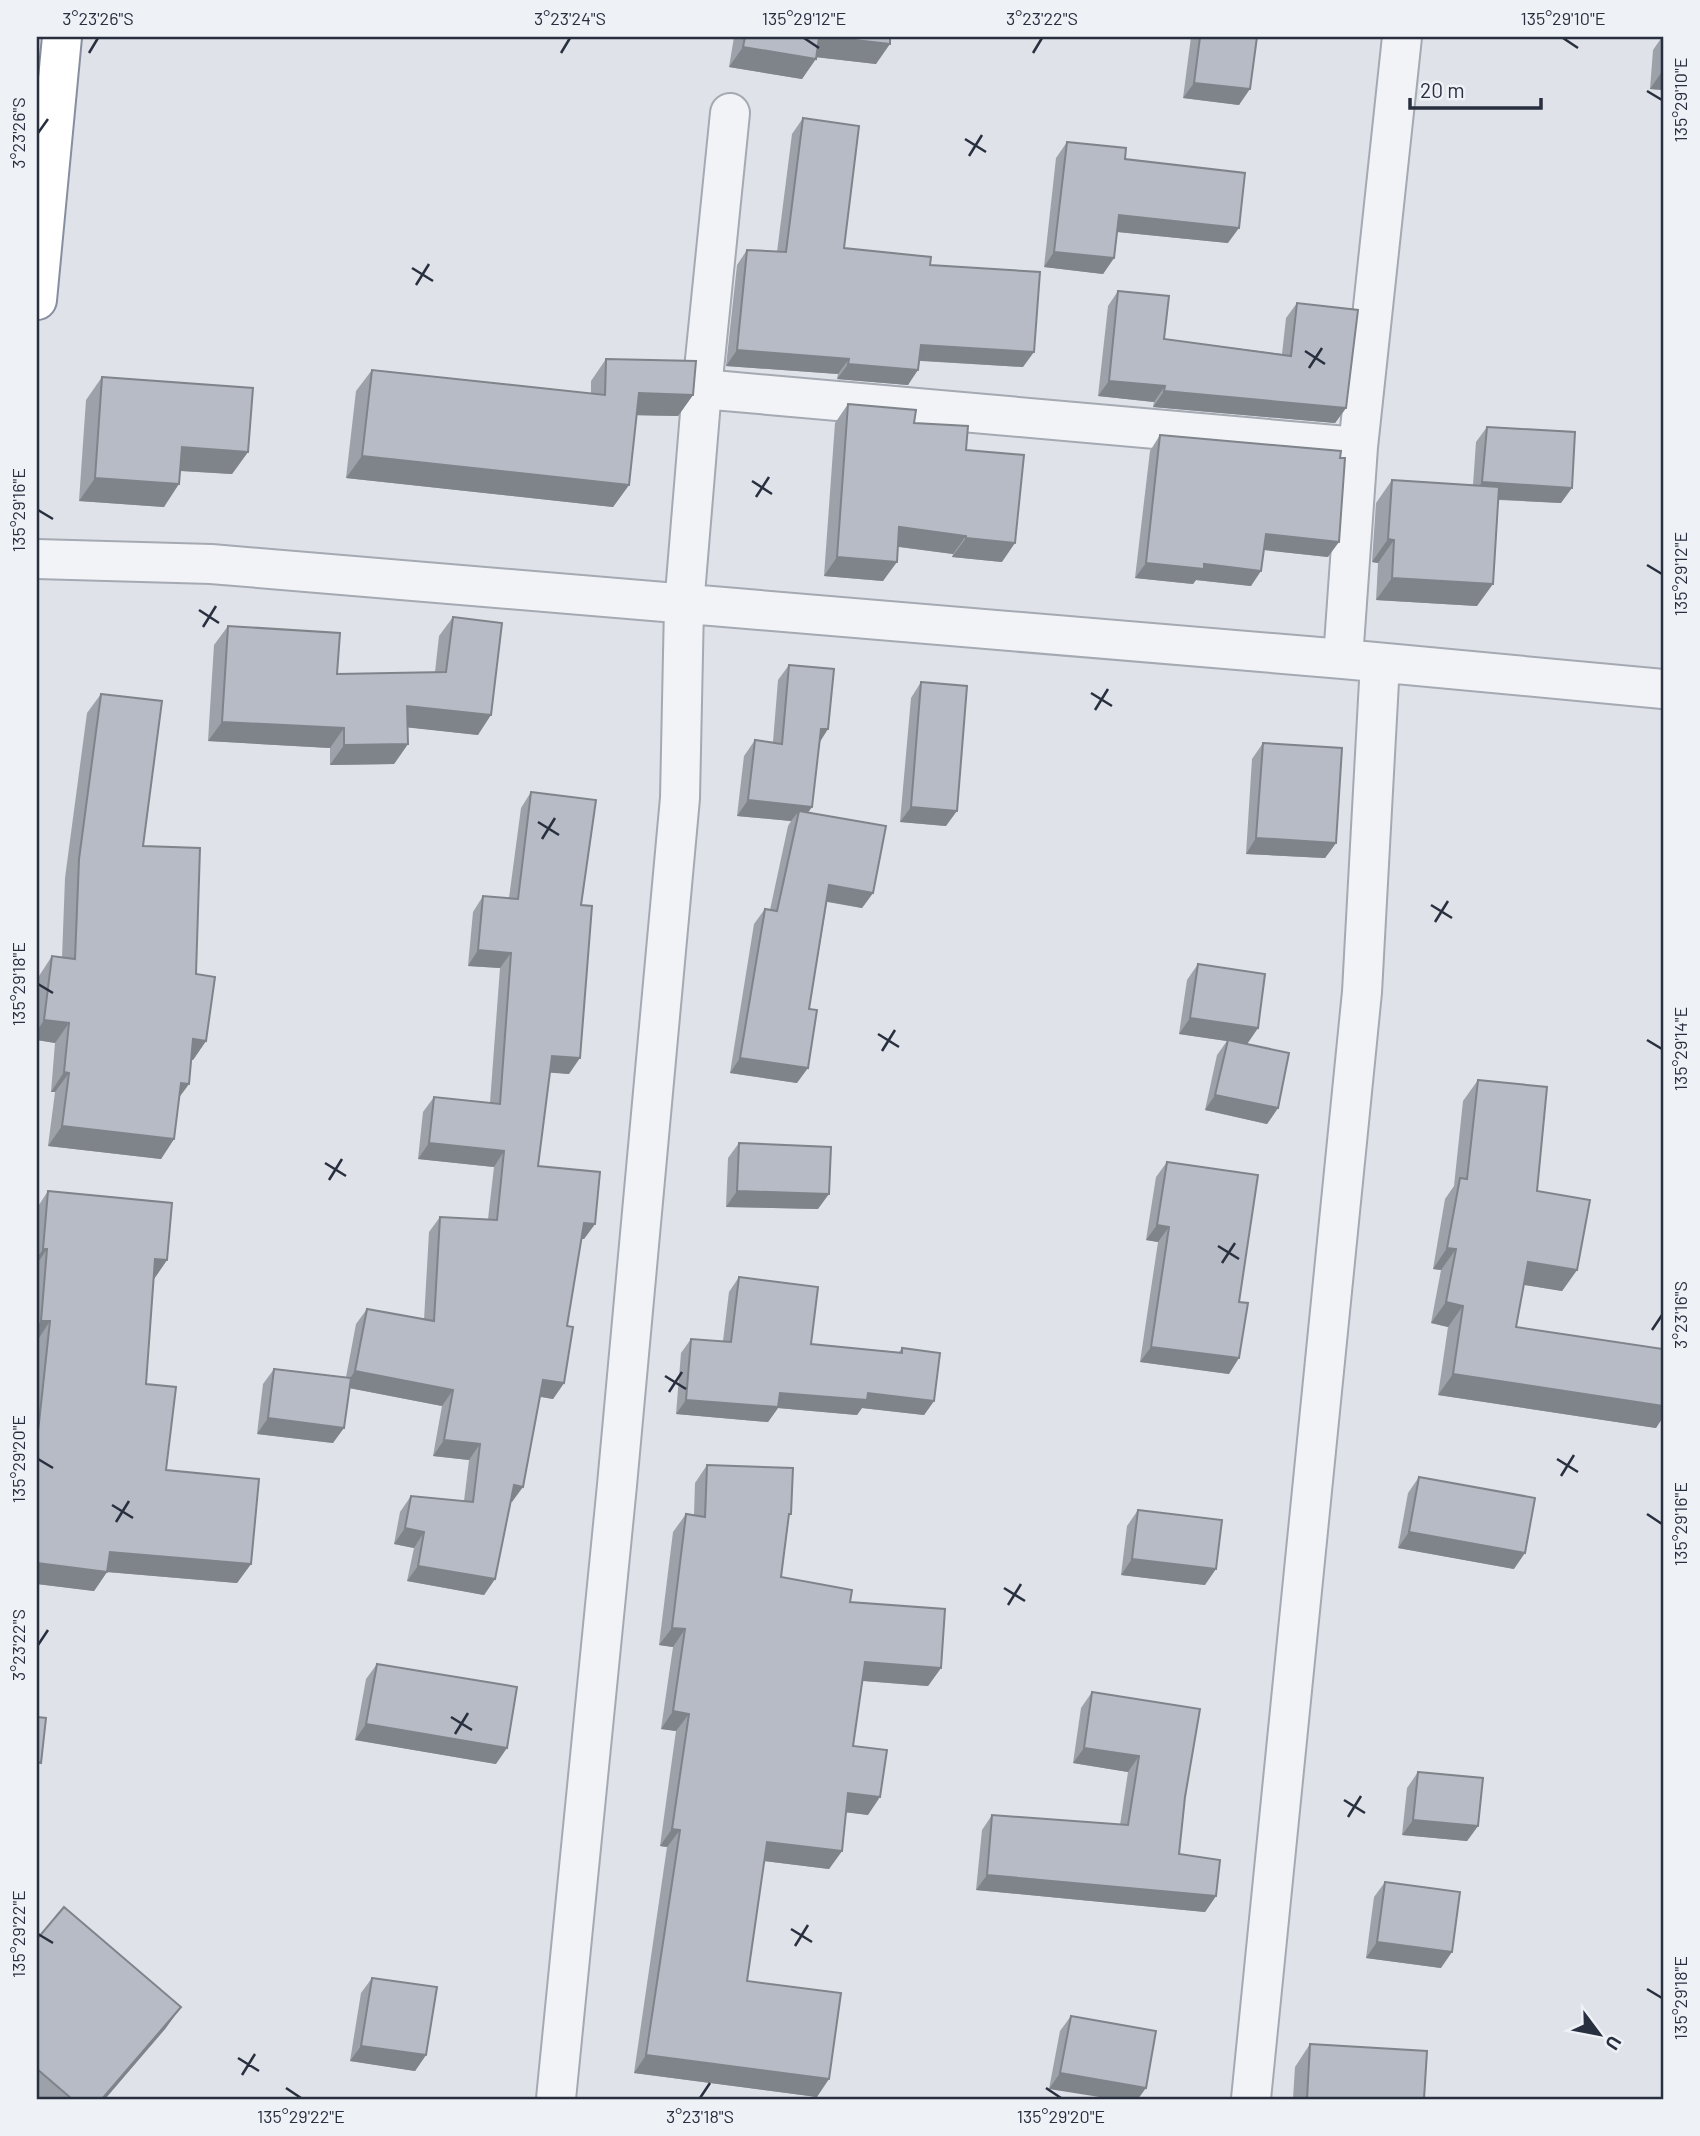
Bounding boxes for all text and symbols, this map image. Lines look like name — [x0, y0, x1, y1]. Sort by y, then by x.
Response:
text: 3°23'26"S — [62, 7, 134, 29]
text: 3°23'24"S — [534, 7, 606, 29]
text: 135°29'12"E — [762, 7, 846, 29]
text: 3°23'22"S — [1006, 7, 1078, 29]
text: 135°29'10"E — [1520, 7, 1606, 29]
text: 135°29'10"E — [1669, 57, 1691, 143]
scale bar — [1410, 66, 1541, 110]
text: 20 m — [1420, 77, 1465, 102]
text: 3°23'26"S — [7, 97, 29, 169]
text: 135°29'16"E — [7, 468, 29, 552]
text: 135°29'12"E — [1669, 532, 1691, 616]
text: 135°29'18"E — [7, 942, 29, 1026]
text: 135°29'14"E — [1669, 1007, 1691, 1091]
text: 3°23'16"S — [1669, 1281, 1691, 1349]
text: 135°29'20"E — [7, 1415, 29, 1503]
text: 135°29'16"E — [1669, 1482, 1691, 1566]
text: 3°23'22"S — [7, 1609, 29, 1681]
text: 135°29'22"E — [7, 1890, 29, 1978]
text: 135°29'18"E — [1669, 1956, 1691, 2040]
north arrow — [1564, 2000, 1634, 2070]
text: U — [1601, 2032, 1627, 2054]
text: 135°29'22"E — [257, 2105, 345, 2127]
text: 3°23'18"S — [666, 2105, 734, 2127]
text: 135°29'20"E — [1017, 2105, 1105, 2127]

